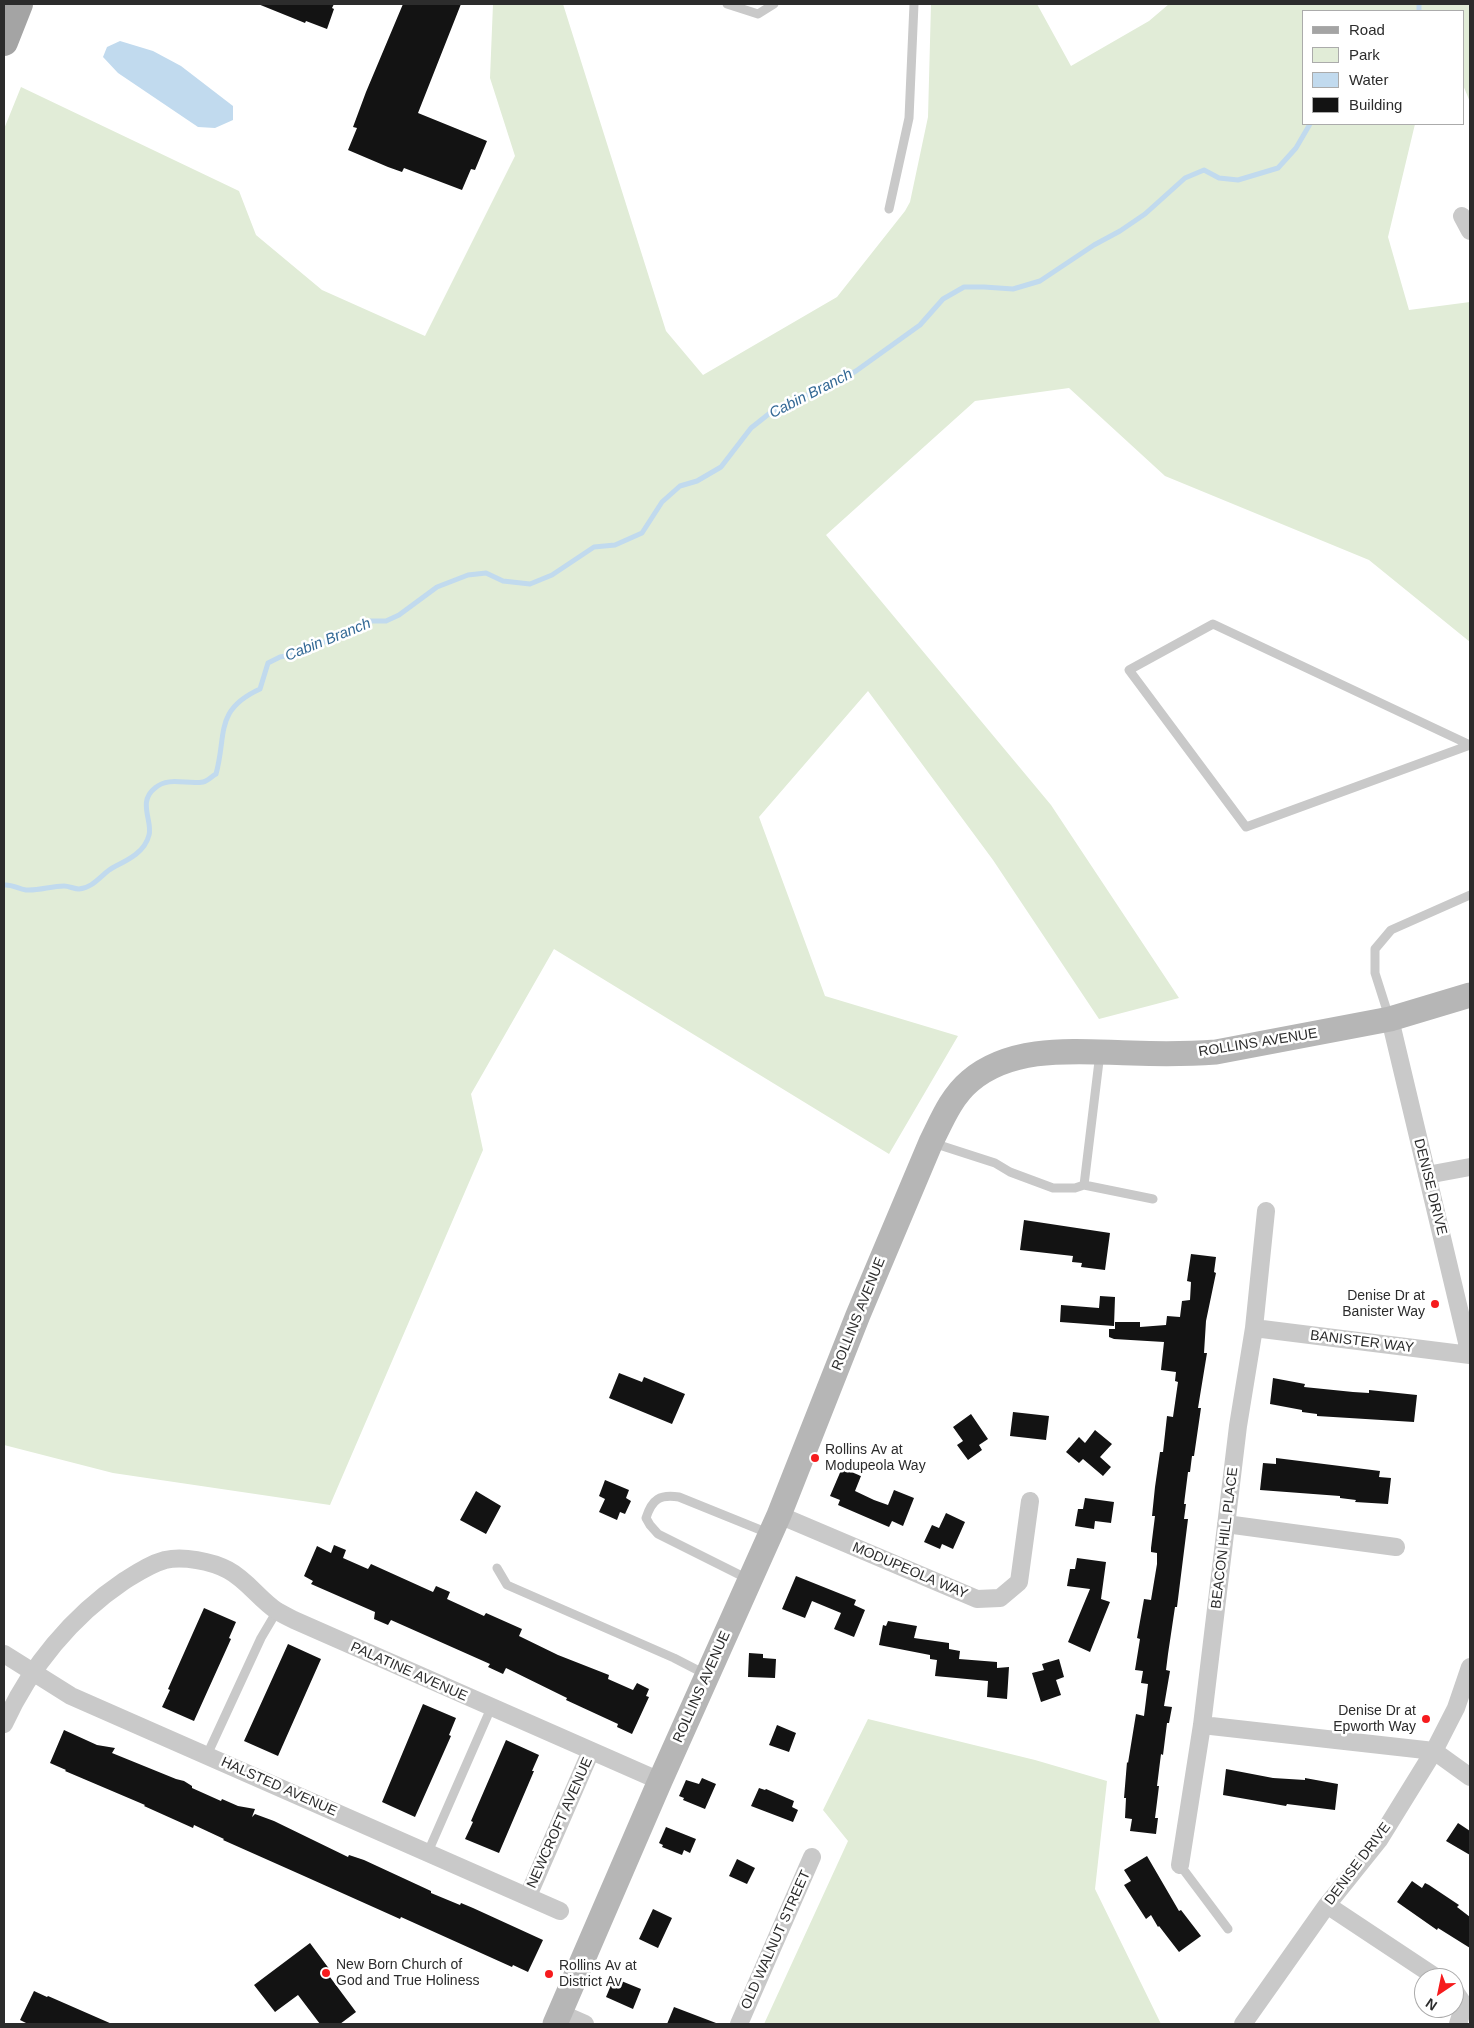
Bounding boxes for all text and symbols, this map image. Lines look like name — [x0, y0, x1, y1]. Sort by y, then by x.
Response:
legend — [1302, 10, 1464, 125]
text: Road — [1349, 21, 1385, 38]
text: Park — [1349, 46, 1380, 63]
text: Water — [1349, 71, 1388, 88]
text: Building — [1349, 96, 1402, 113]
water label: Cabin Branch — [766, 365, 856, 423]
water label: Cabin Branch — [282, 615, 374, 665]
street label: ROLLINS AVENUE — [1197, 1025, 1319, 1061]
street label: DENISE DRIVE — [1410, 1137, 1450, 1237]
street label: ROLLINS AVENUE — [829, 1255, 889, 1373]
place label: Denise Dr at Banister Way — [1342, 1288, 1425, 1320]
marker: Denise Dr at Banister Way — [1429, 1298, 1441, 1310]
street label: BANISTER WAY — [1309, 1327, 1415, 1357]
place label: Rollins Av at Modupeola Way — [825, 1442, 926, 1474]
marker: Rollins Av at Modupeola Way — [809, 1452, 821, 1464]
street label: BEACON HILL PLACE — [1208, 1466, 1242, 1610]
street label: MODUPEOLA WAY — [850, 1539, 970, 1603]
street label: ROLLINS AVENUE — [670, 1629, 734, 1745]
street label: PALATINE AVENUE — [348, 1639, 470, 1705]
place label: Denise Dr at Epworth Way — [1333, 1703, 1416, 1735]
marker: Denise Dr at Epworth Way — [1420, 1713, 1432, 1725]
street label: HALSTED AVENUE — [218, 1754, 340, 1820]
street label: NEWCROFT AVENUE — [524, 1755, 596, 1891]
street label: DENISE DRIVE — [1322, 1819, 1394, 1909]
street label: OLD WALNUT STREET — [738, 1868, 814, 2012]
place label: New Born Church of God and True Holiness — [336, 1957, 479, 1990]
place label: Rollins Av at District Av — [559, 1958, 637, 1990]
marker: New Born Church of God and True Holiness — [320, 1967, 332, 1979]
marker: Rollins Av at District Av — [543, 1968, 555, 1980]
north arrow — [1414, 1968, 1464, 2018]
text: N — [1423, 1995, 1440, 2014]

